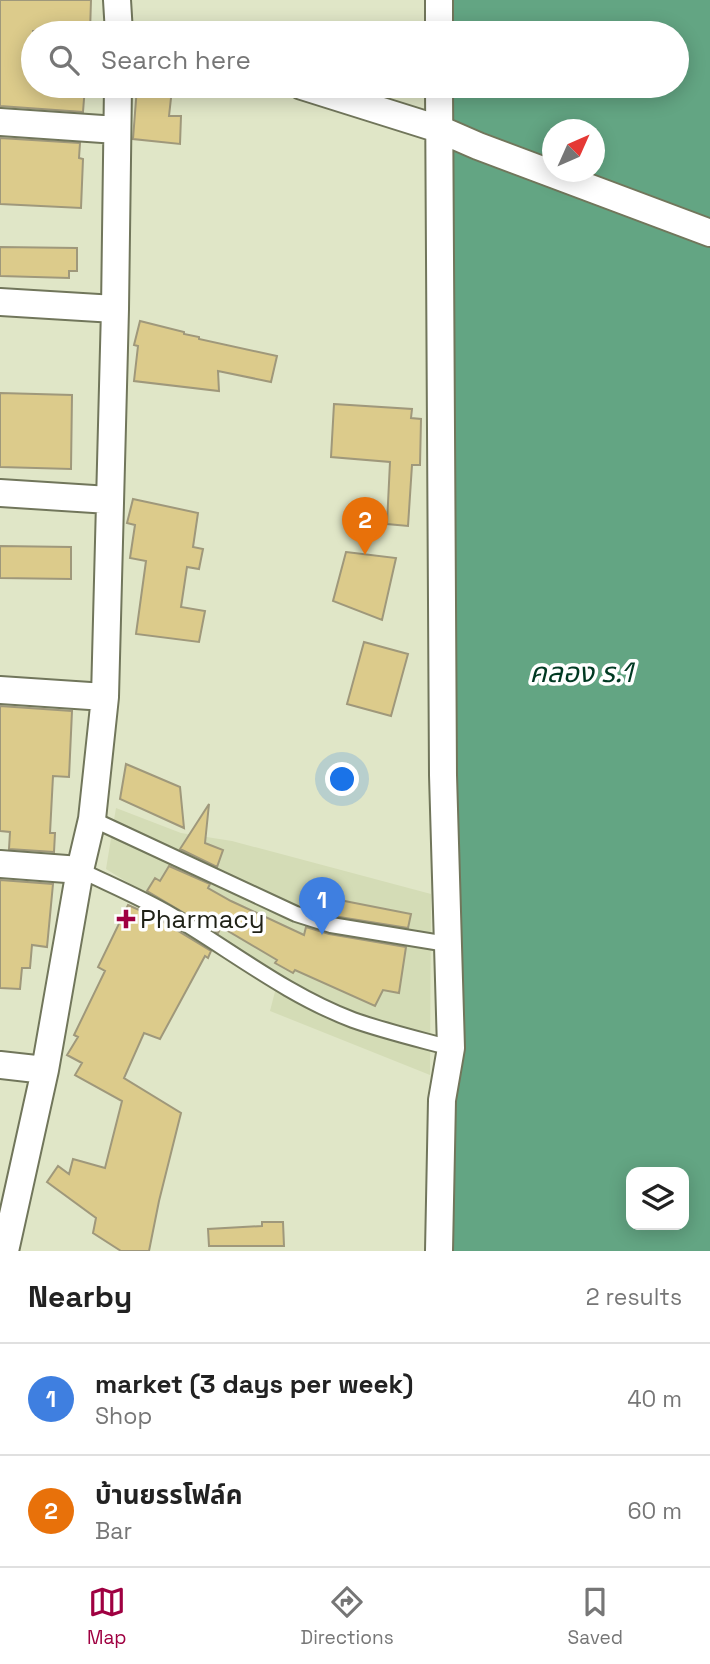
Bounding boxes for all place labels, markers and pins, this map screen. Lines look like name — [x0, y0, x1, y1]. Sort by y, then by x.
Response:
pin: 2 — [342, 497, 388, 555]
pin: 1 — [299, 877, 345, 935]
place label: Pharmacy — [140, 902, 265, 936]
marker: Pharmacy — [118, 911, 134, 927]

